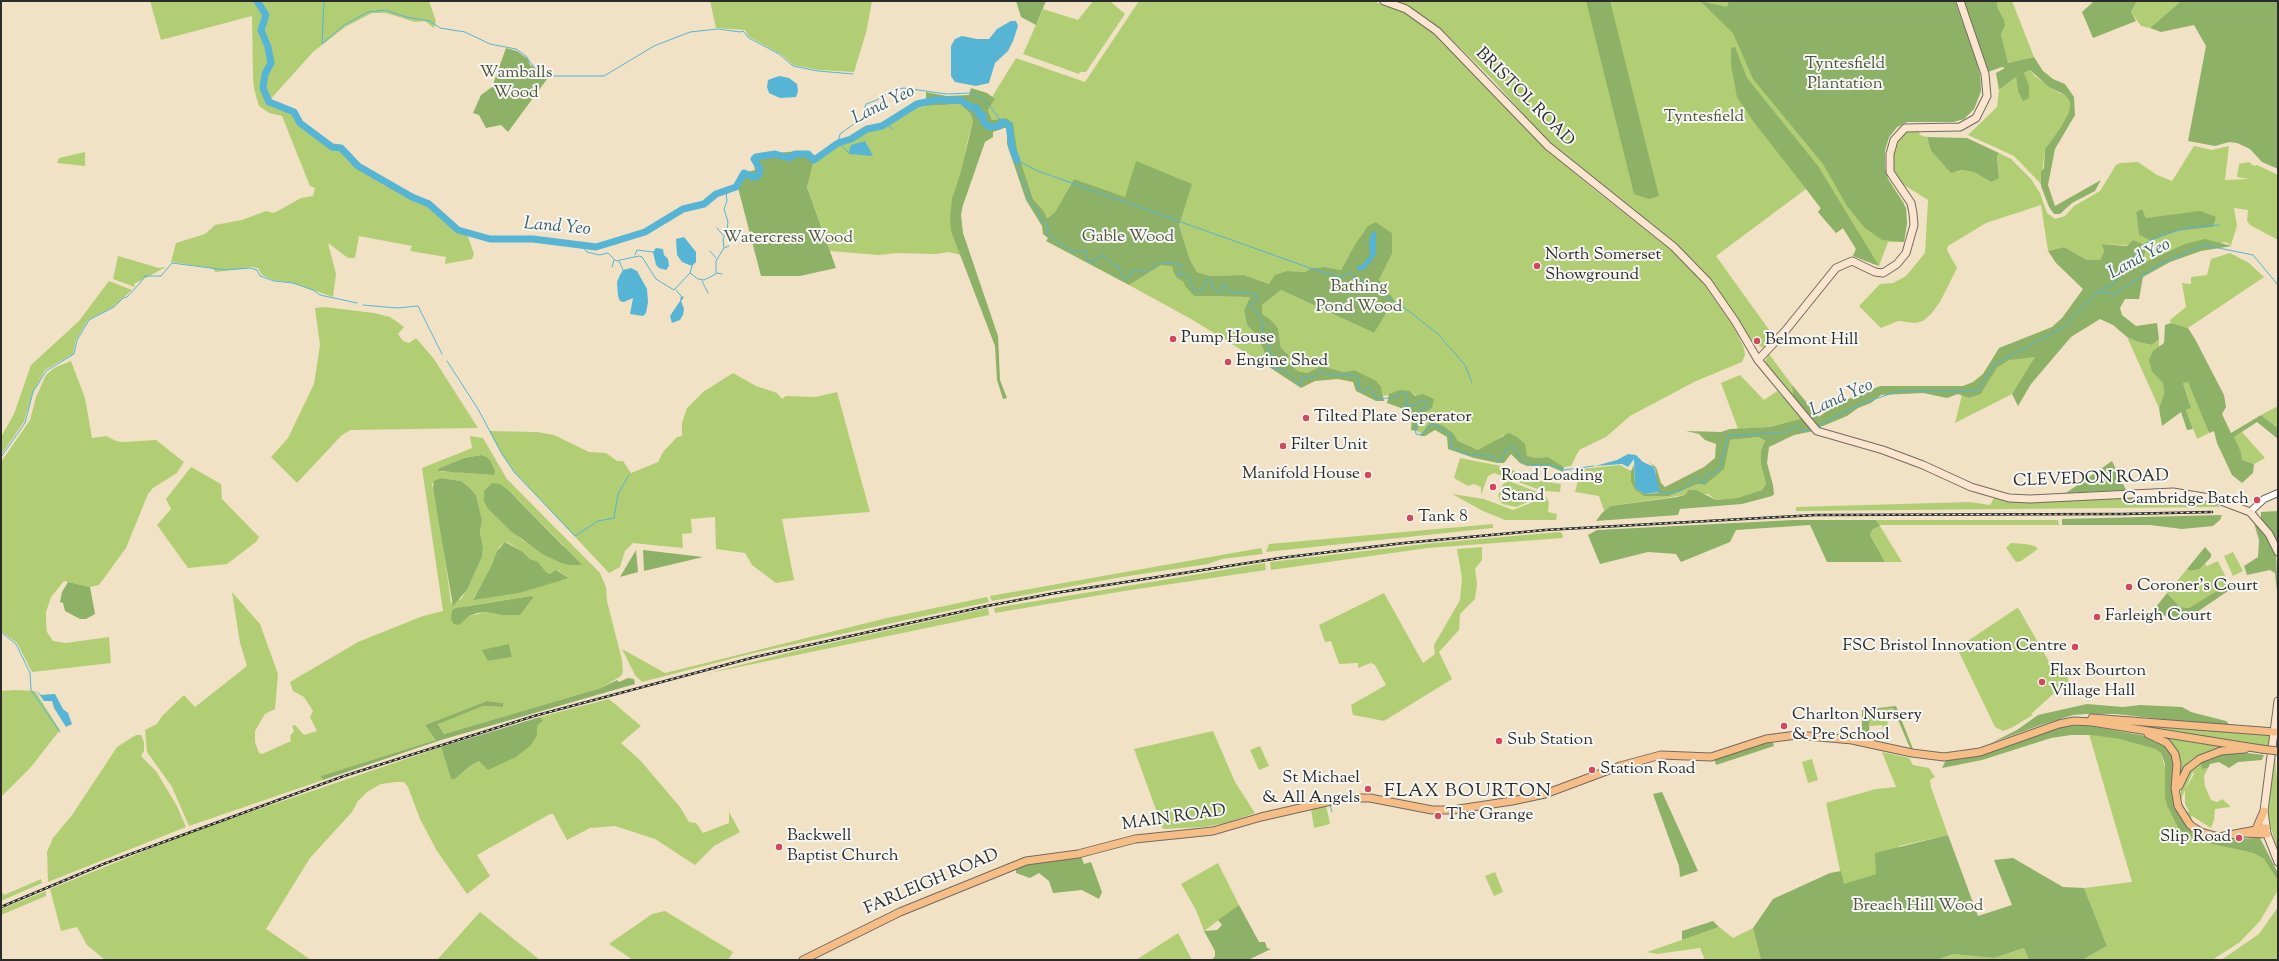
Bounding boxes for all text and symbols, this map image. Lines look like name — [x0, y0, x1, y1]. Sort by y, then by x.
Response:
street label: BRISTOL ROAD — [1470, 44, 1578, 152]
park label: Tyntesfield Plantation — [1805, 55, 1885, 95]
park label: Wamballs Wood — [480, 64, 552, 104]
water label: Land Yeo — [849, 82, 919, 130]
park label: Tyntesfield — [1664, 108, 1744, 128]
water label: Land Yeo — [523, 214, 591, 242]
park label: Gable Wood — [1082, 228, 1174, 248]
park label: Watercress Wood — [723, 229, 853, 249]
water label: Land Yeo — [2105, 235, 2175, 285]
place label: North Somerset Showground — [1545, 246, 1661, 286]
marker: North Somerset Showground — [1532, 261, 1542, 271]
park label: Bathing Pond Wood — [1316, 278, 1402, 318]
place label: Pump House — [1181, 329, 1274, 349]
place label: Belmont Hill — [1765, 331, 1859, 351]
marker: Pump House — [1168, 334, 1178, 344]
marker: Belmont Hill — [1752, 336, 1762, 346]
place label: Engine Shed — [1236, 352, 1328, 372]
marker: Engine Shed — [1223, 357, 1233, 367]
water label: Land Yeo — [1807, 375, 1877, 423]
place label: Tilted Plate Seperator — [1314, 408, 1472, 428]
marker: Tilted Plate Seperator — [1301, 413, 1311, 423]
place label: Filter Unit — [1291, 436, 1368, 456]
marker: Filter Unit — [1278, 441, 1288, 451]
place label: Manifold House — [1242, 465, 1360, 485]
place label: Road Loading Stand — [1501, 467, 1603, 507]
street label: CLEVEDON ROAD — [2013, 467, 2169, 493]
marker: Manifold House — [1363, 470, 1373, 480]
marker: Road Loading Stand — [1488, 482, 1498, 492]
place label: Cambridge Batch — [2122, 490, 2249, 510]
marker: Cambridge Batch — [2252, 495, 2262, 505]
place label: Tank 8 — [1418, 508, 1468, 528]
marker: Tank 8 — [1405, 513, 1415, 523]
place label: Coroner's Court — [2137, 577, 2258, 597]
marker: Coroner's Court — [2124, 582, 2134, 592]
place label: Farleigh Court — [2105, 607, 2212, 627]
marker: Farleigh Court — [2092, 612, 2102, 622]
place label: FSC Bristol Innovation Centre — [1843, 637, 2067, 657]
marker: FSC Bristol Innovation Centre — [2070, 642, 2080, 652]
place label: Flax Bourton Village Hall — [2050, 662, 2146, 702]
marker: Flax Bourton Village Hall — [2037, 677, 2047, 687]
place label: Charlton Nursery & Pre School — [1792, 706, 1922, 746]
marker: Charlton Nursery & Pre School — [1779, 721, 1789, 731]
place label: Sub Station — [1507, 731, 1593, 751]
marker: Sub Station — [1494, 736, 1504, 746]
place label: Station Road — [1600, 760, 1695, 780]
marker: Station Road — [1587, 765, 1597, 775]
place label: St Michael & All Angels — [1262, 769, 1360, 809]
district label: FLAX BOURTON — [1384, 782, 1552, 804]
marker: St Michael & All Angels — [1363, 784, 1373, 794]
street label: MAIN ROAD — [1121, 802, 1227, 836]
place label: The Grange — [1446, 806, 1533, 826]
marker: The Grange — [1433, 811, 1443, 821]
place label: Backwell Baptist Church — [787, 827, 899, 867]
place label: Slip Road — [2160, 828, 2231, 848]
marker: Slip Road — [2234, 833, 2244, 843]
marker: Backwell Baptist Church — [774, 842, 784, 852]
street label: FARLEIGH ROAD — [862, 845, 1002, 921]
park label: Breach Hill Wood — [1853, 897, 1983, 917]

